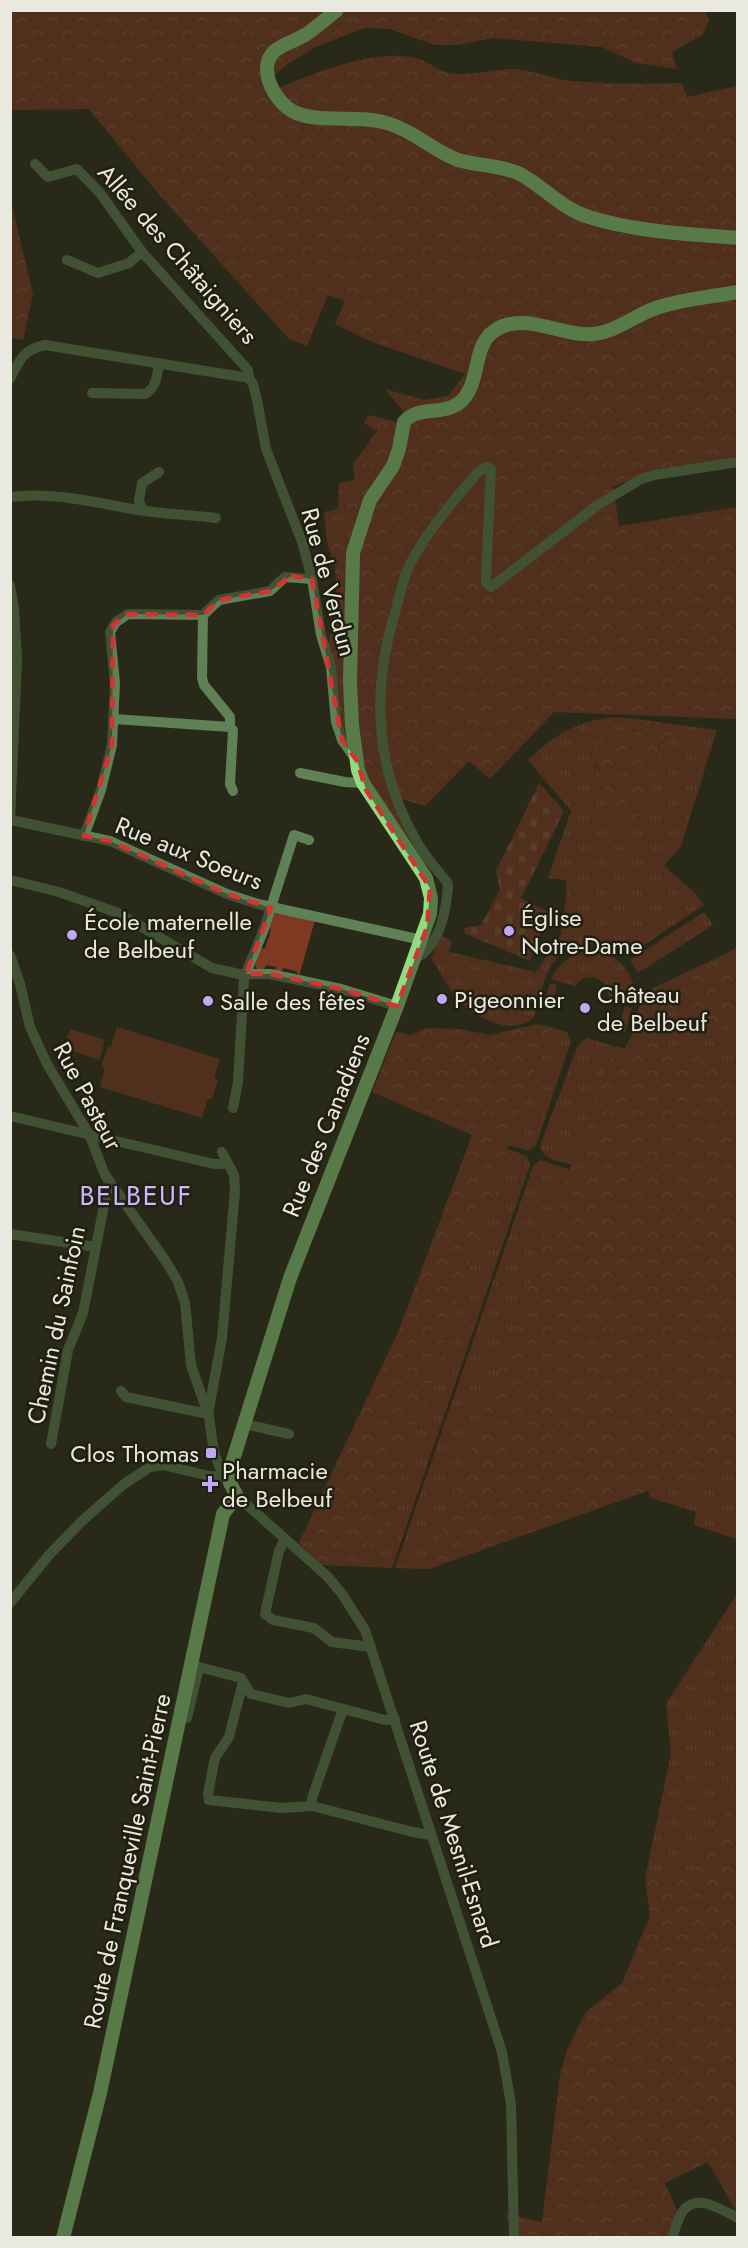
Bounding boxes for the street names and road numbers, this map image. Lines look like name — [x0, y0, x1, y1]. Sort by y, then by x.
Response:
street label: Allée des Châtaigniers — [90, 156, 266, 352]
street label: Rue de Verdun — [292, 504, 366, 660]
street label: Rue aux Soeurs — [110, 808, 268, 898]
street label: Rue des Canadiens — [273, 1028, 379, 1222]
street label: Rue Pasteur — [45, 1036, 132, 1157]
street label: Chemin du Sainfoin — [18, 1223, 94, 1427]
street label: Route de Franqueville Saint-Pierre — [74, 1690, 180, 2032]
street label: Route de Mesnil-Esnard — [401, 1716, 507, 1952]

